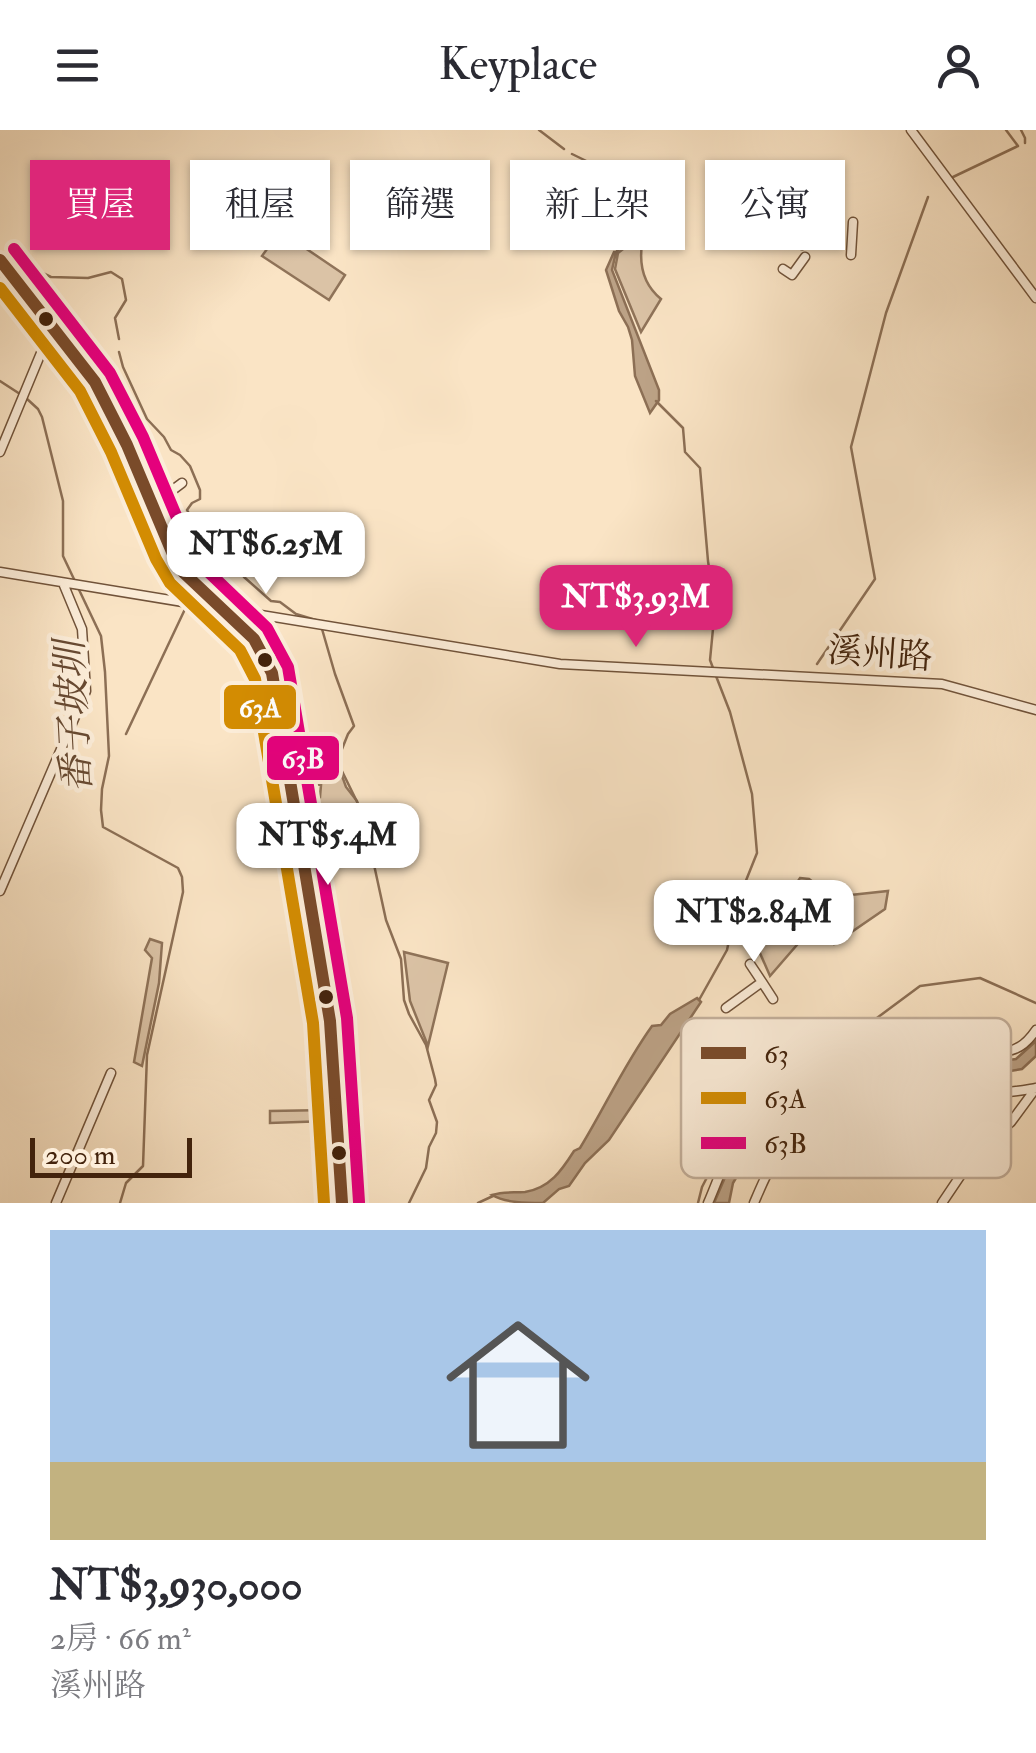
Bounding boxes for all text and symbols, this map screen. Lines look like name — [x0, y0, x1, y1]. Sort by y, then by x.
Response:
text: Keyplace — [439, 37, 597, 93]
icon: menu — [50, 38, 105, 93]
icon: person — [931, 38, 986, 93]
chip: 買屋 — [30, 160, 170, 250]
chip: 租屋 — [190, 160, 330, 250]
chip: 篩選 — [350, 160, 490, 250]
chip: 新上架 — [510, 160, 685, 250]
chip: 公寓 — [705, 160, 845, 250]
unlabelled marker — [36, 309, 56, 329]
pin: NT$6.25M — [163, 512, 369, 597]
text: NT$6.25M — [189, 524, 343, 564]
pin: NT$3.93M — [533, 565, 739, 650]
text: NT$3.93M — [562, 577, 710, 617]
street label: 溪州路 — [826, 628, 934, 680]
water label: 番子坡圳 — [46, 634, 102, 794]
unlabelled marker — [255, 650, 275, 670]
line badge: 63A — [222, 683, 298, 731]
text: 63A — [239, 691, 282, 726]
line badge: 63B — [265, 734, 341, 782]
text: 63B — [281, 742, 325, 777]
pin: NT$5.4M — [236, 803, 420, 888]
text: NT$5.4M — [258, 815, 398, 855]
pin: NT$2.84M — [651, 880, 857, 965]
text: NT$2.84M — [676, 892, 832, 932]
unlabelled marker — [316, 987, 336, 1007]
legend — [681, 1018, 1011, 1178]
text: 63 — [764, 1037, 789, 1072]
text: 63A — [764, 1082, 807, 1117]
text: 63B — [764, 1127, 807, 1162]
scale bar — [30, 1133, 192, 1178]
text: 200 m — [45, 1138, 116, 1173]
unlabelled marker — [329, 1143, 349, 1163]
icon: home — [428, 1295, 608, 1475]
text: NT$3,930,000 — [50, 1560, 303, 1612]
text: 2房 · 66 m² — [50, 1619, 191, 1659]
text: 溪州路 — [50, 1666, 146, 1706]

